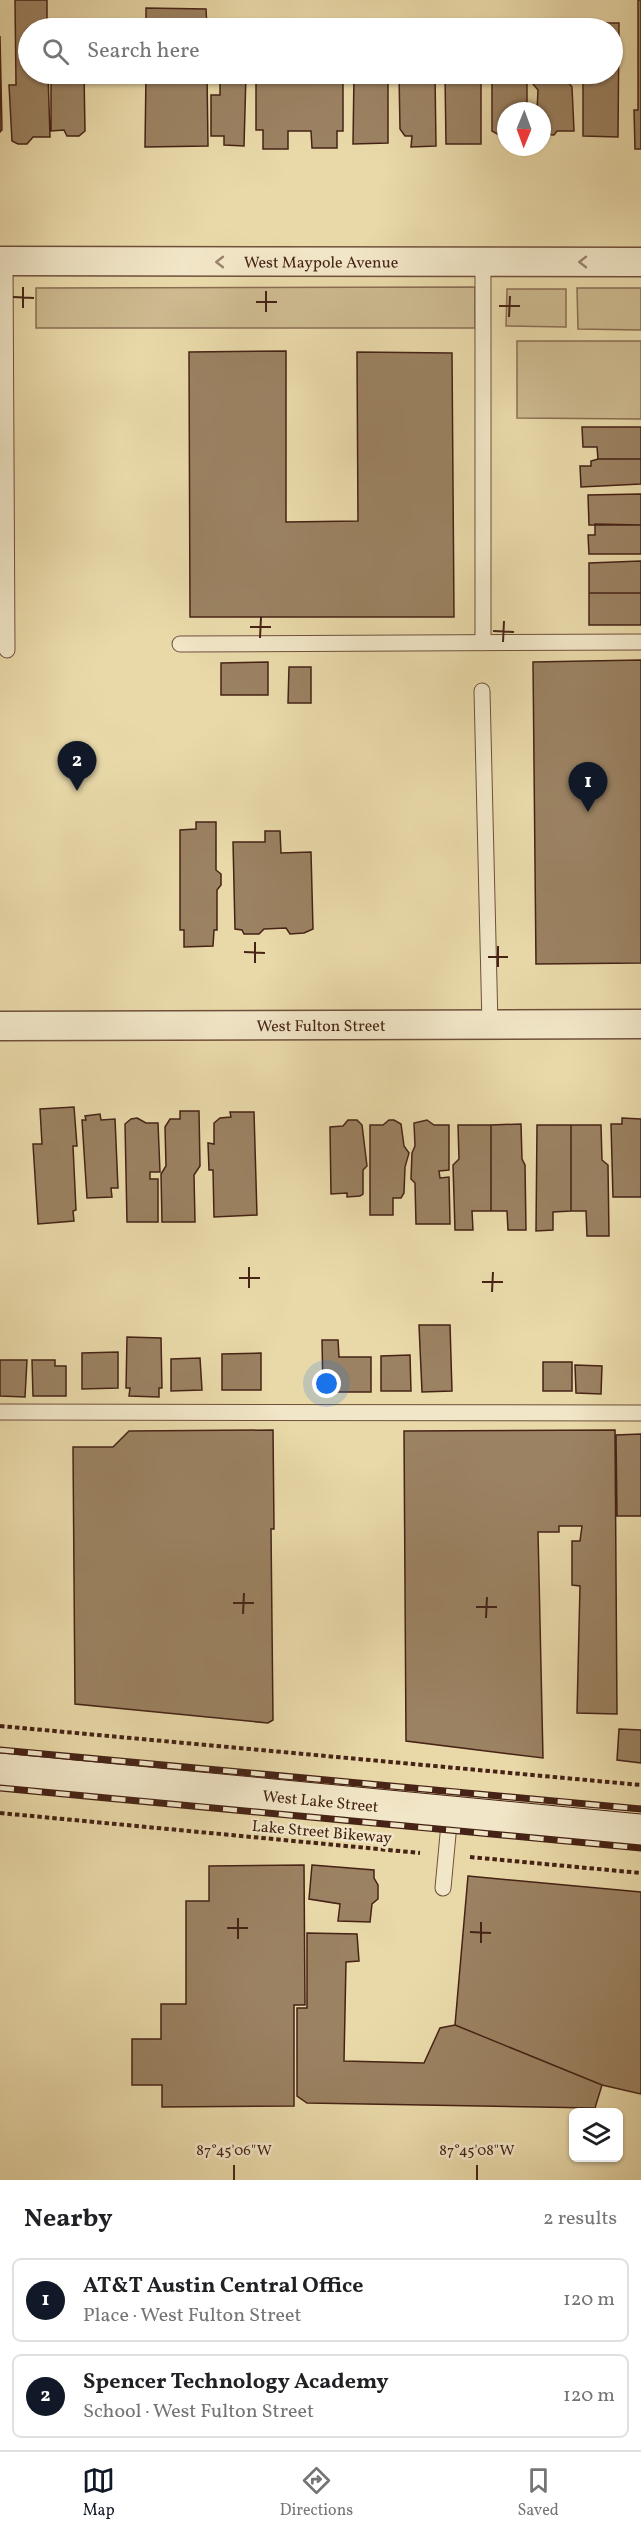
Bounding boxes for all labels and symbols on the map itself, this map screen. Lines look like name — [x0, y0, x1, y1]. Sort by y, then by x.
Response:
north arrow — [497, 102, 551, 156]
street label: West Maypole Avenue — [244, 252, 398, 275]
one-way arrow — [215, 256, 224, 268]
one-way arrow — [578, 256, 587, 268]
pin: 2 — [58, 742, 97, 791]
pin: 1 — [568, 762, 608, 812]
street label: West Fulton Street — [256, 1016, 386, 1038]
your location — [312, 1369, 341, 1398]
street label: West Lake Street — [261, 1786, 380, 1819]
street label: Lake Street Bikeway — [251, 1816, 393, 1850]
text: 87°45'06"W — [196, 2141, 272, 2162]
text: 87°45'08"W — [439, 2141, 515, 2162]

